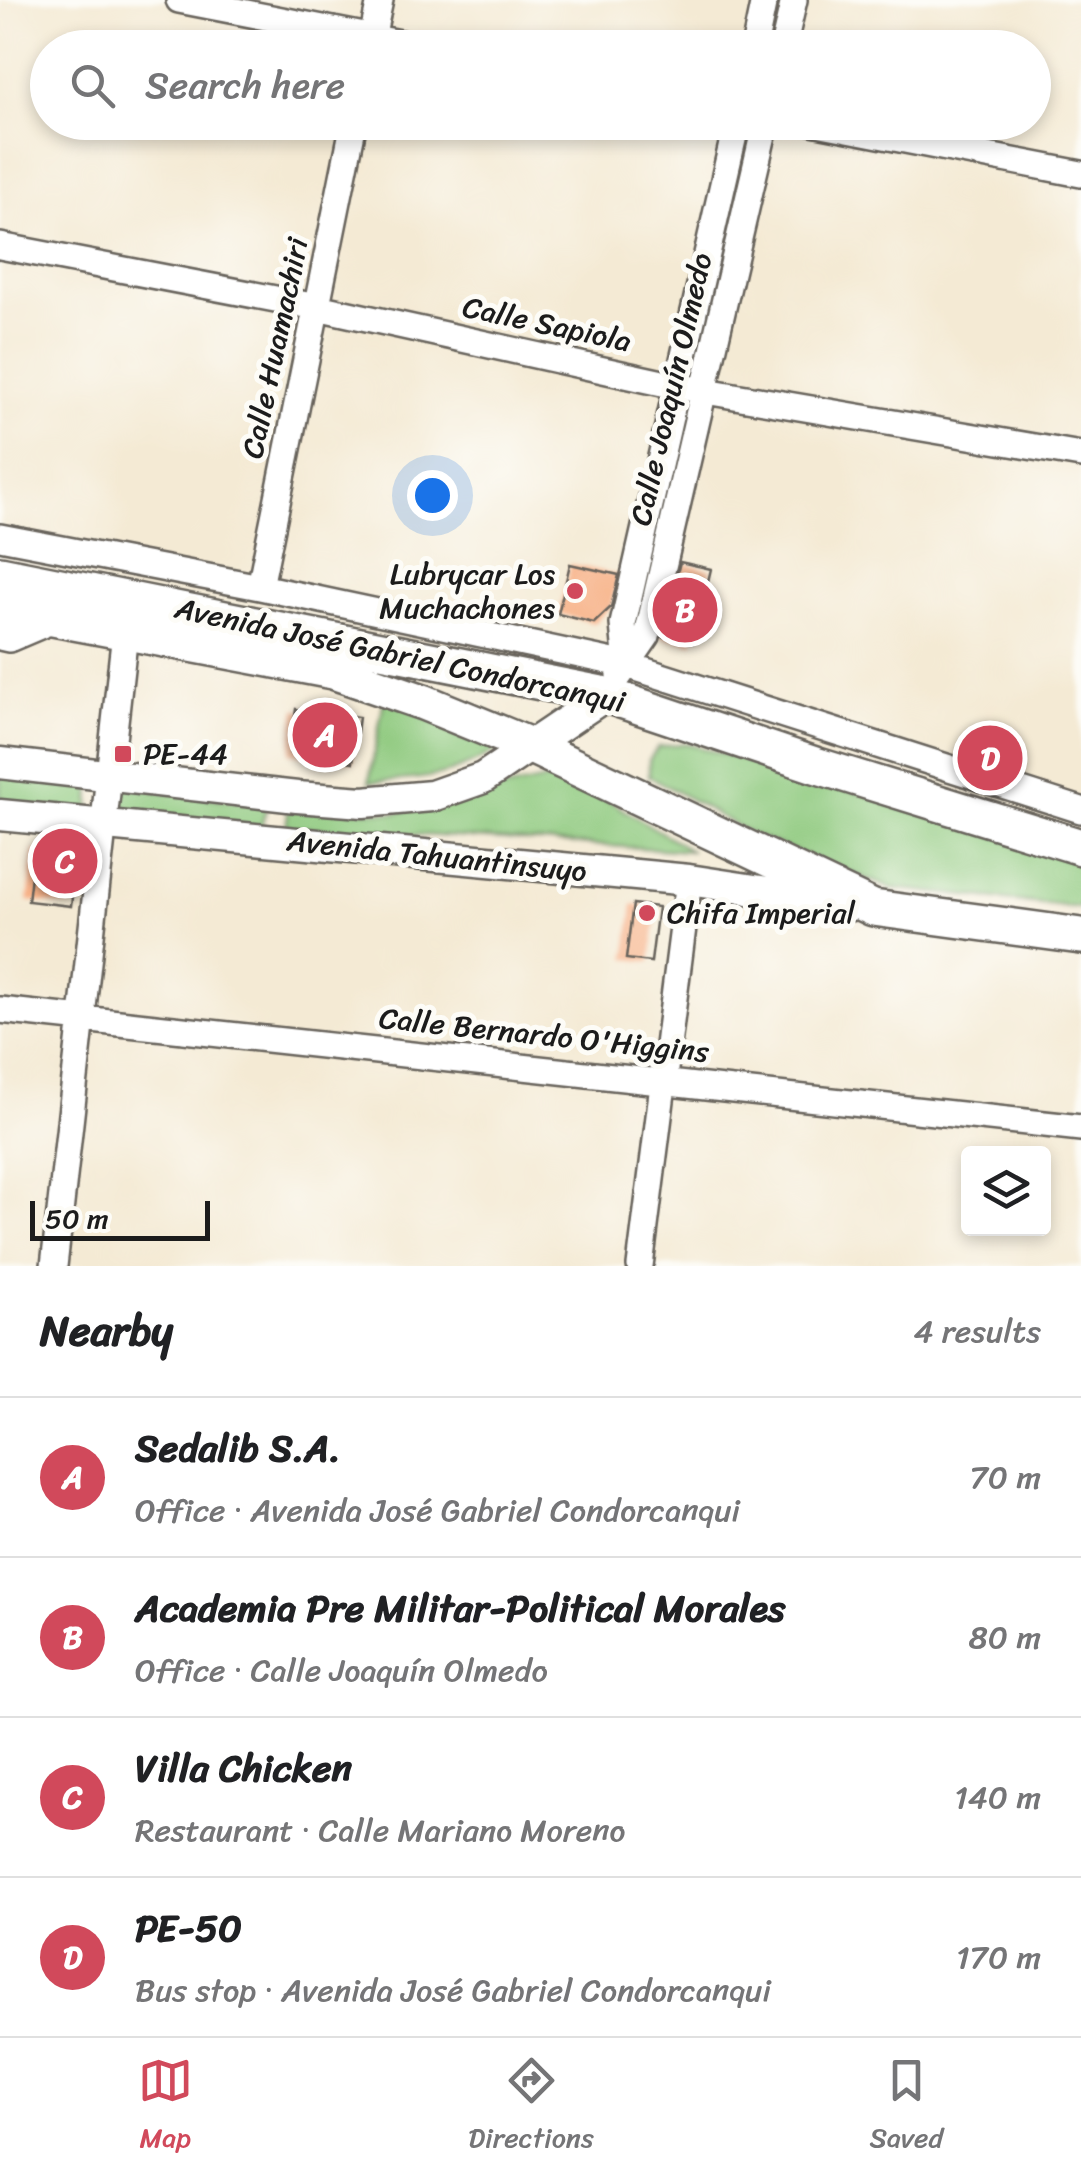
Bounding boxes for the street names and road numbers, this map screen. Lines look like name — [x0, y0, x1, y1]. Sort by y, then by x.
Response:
street label: Calle Huamachiri — [225, 231, 325, 463]
street label: Calle Joaquín Olmedo — [613, 247, 729, 531]
street label: Calle Sapiola — [458, 280, 636, 368]
street label: Avenida José Gabriel Condorcanqui — [169, 581, 631, 729]
street label: Avenida Tahuantinsuyo — [284, 813, 590, 899]
street label: Calle Bernardo O'Higgins — [376, 991, 712, 1079]

